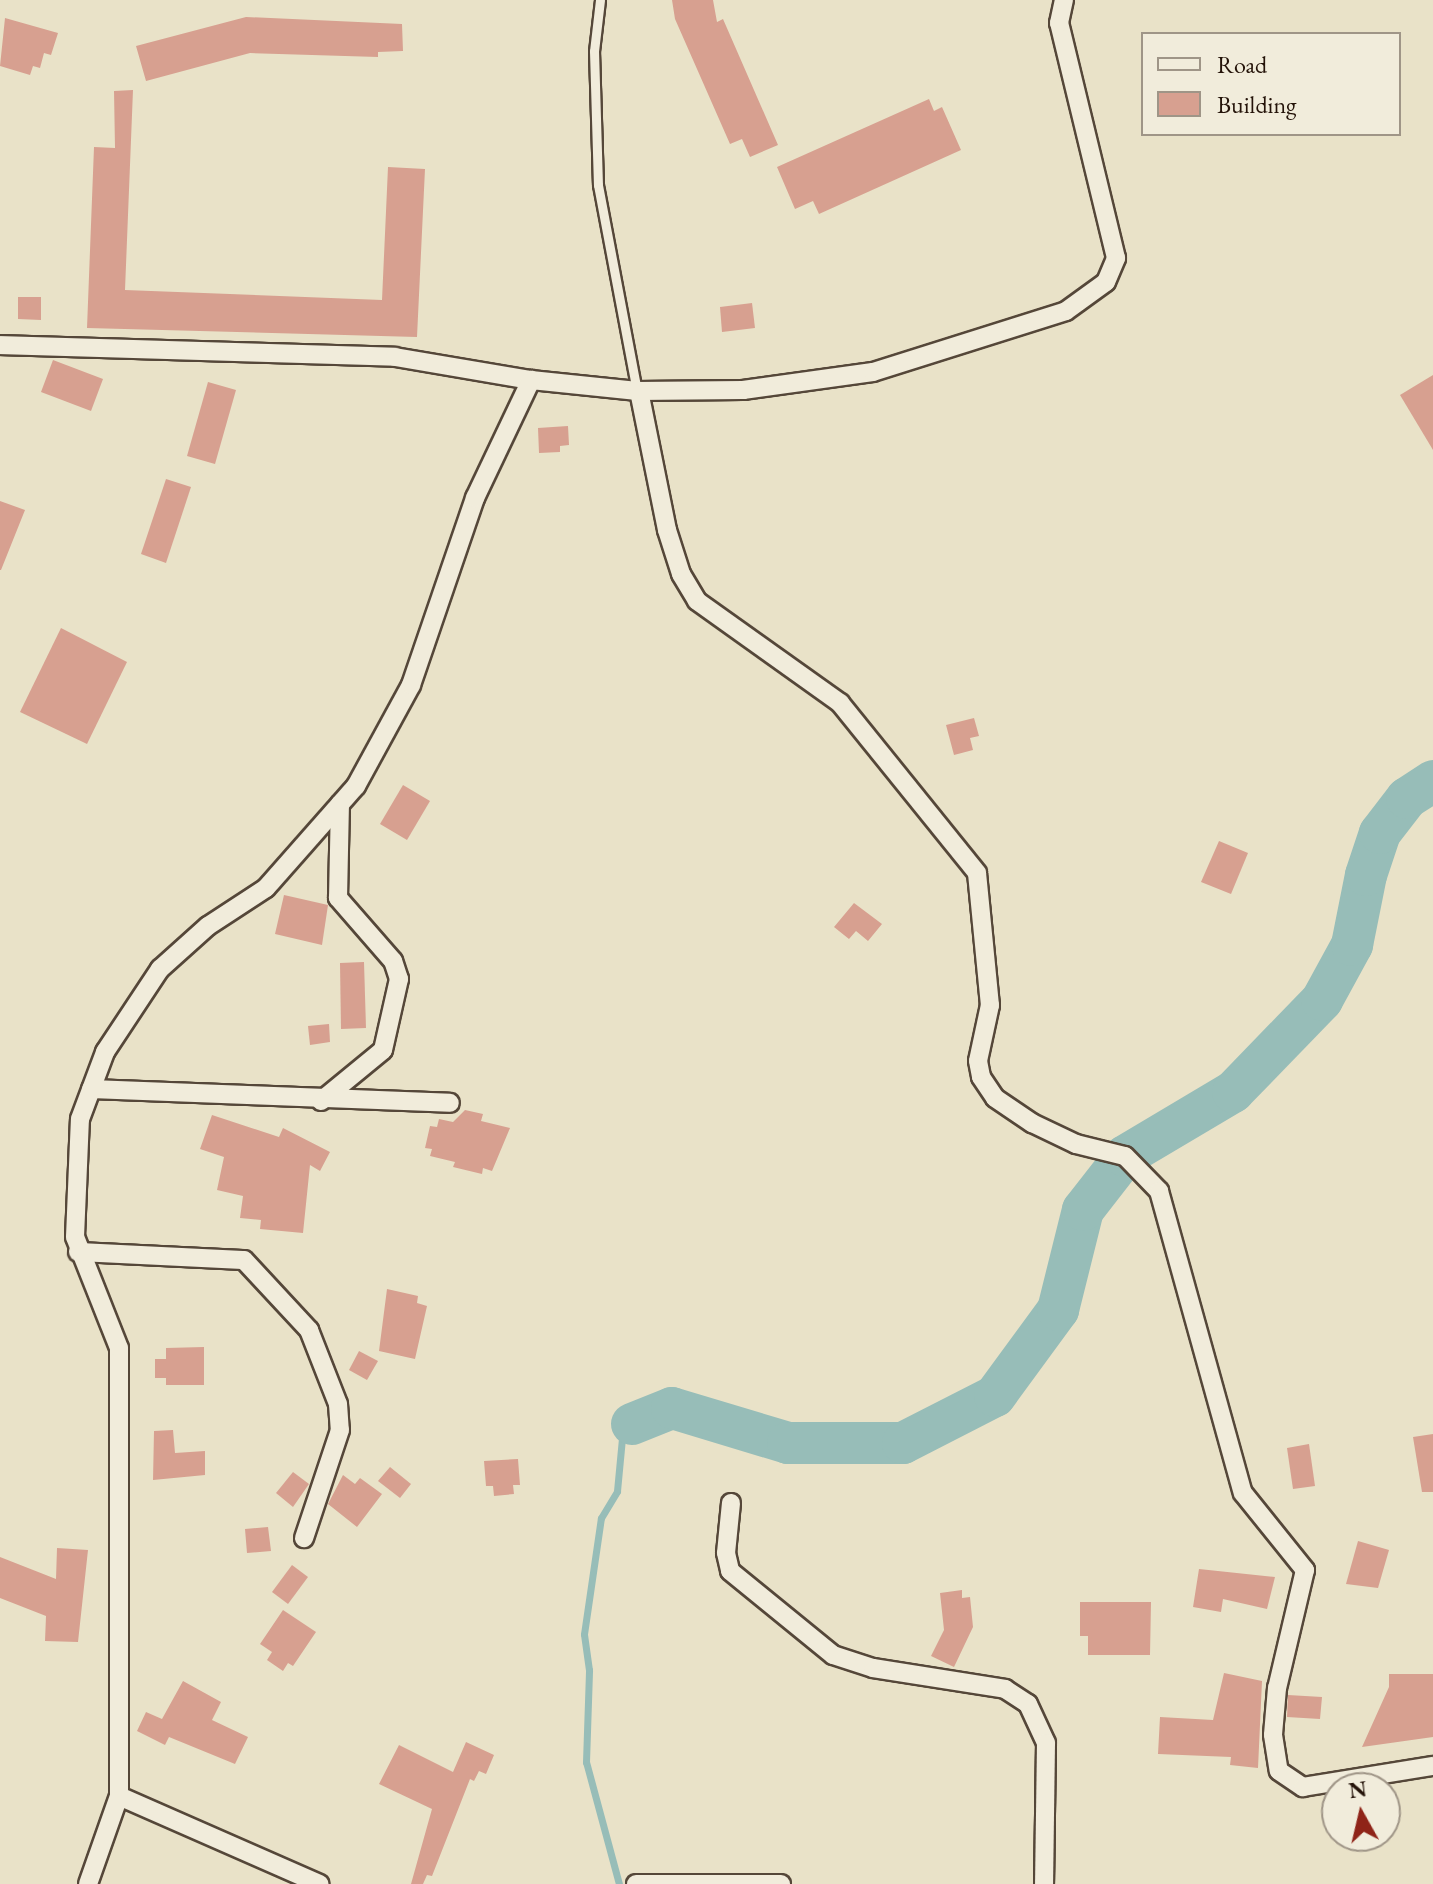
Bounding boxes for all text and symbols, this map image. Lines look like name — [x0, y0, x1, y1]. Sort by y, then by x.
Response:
legend — [1141, 32, 1401, 136]
text: Road — [1217, 49, 1267, 80]
text: Building — [1217, 89, 1297, 120]
north arrow — [1321, 1772, 1401, 1852]
text: N — [1347, 1774, 1369, 1805]

